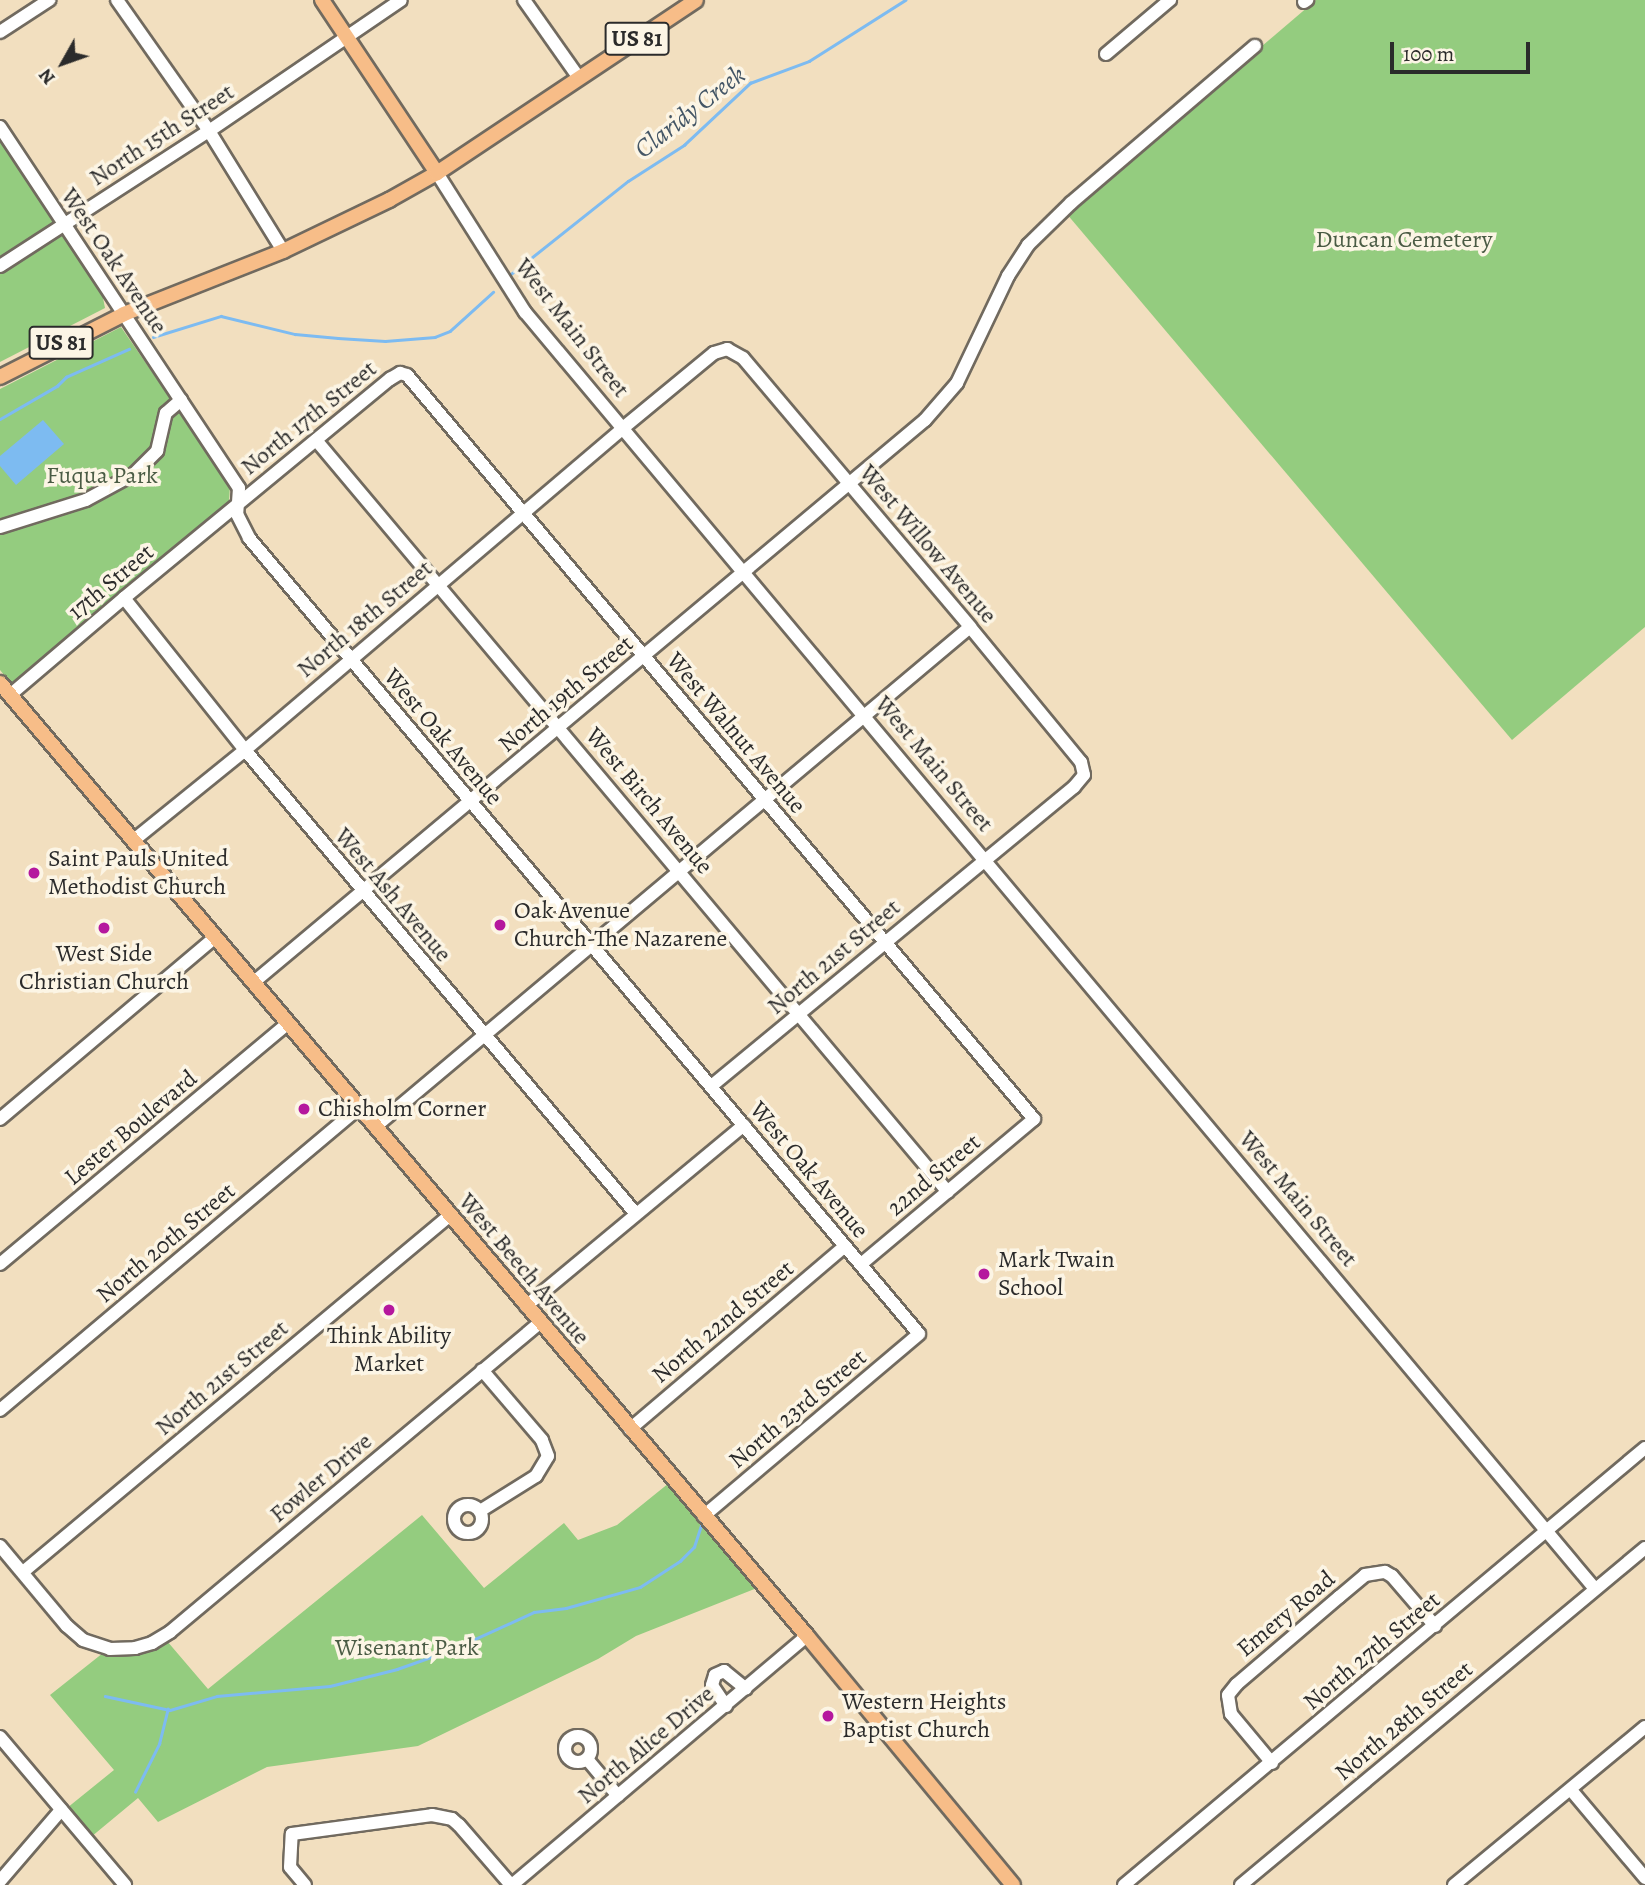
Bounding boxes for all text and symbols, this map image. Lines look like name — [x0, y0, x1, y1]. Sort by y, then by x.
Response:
road number: US 81 — [604, 20, 670, 58]
north arrow — [28, 28, 98, 98]
scale bar — [1393, 28, 1533, 72]
text: 100 m — [1403, 40, 1454, 68]
water label: Claridy Creek — [628, 59, 752, 165]
text: N — [33, 63, 61, 90]
street label: North 15th Street — [84, 78, 240, 192]
street label: West Oak Avenue — [55, 183, 173, 339]
park label: Duncan Cemetery — [1316, 226, 1492, 254]
street label: West Main Street — [509, 253, 635, 403]
road number: US 81 — [28, 324, 94, 362]
street label: North 17th Street — [235, 355, 383, 481]
street label: West Willow Avenue — [853, 459, 1003, 629]
park label: Fuqua Park — [46, 462, 158, 490]
street label: 17th Street — [62, 538, 160, 626]
street label: North 18th Street — [291, 554, 439, 684]
street label: North 19th Street — [493, 629, 639, 759]
street label: West Walnut Avenue — [660, 647, 812, 819]
street label: West Oak Avenue — [377, 663, 509, 811]
street label: West Main Street — [869, 690, 999, 838]
street label: West Birch Avenue — [579, 722, 719, 880]
street label: West Ash Avenue — [329, 822, 457, 968]
place label: Saint Pauls United Methodist Church — [48, 845, 229, 901]
marker: Saint Pauls United Methodist Church — [26, 865, 42, 881]
street label: North 21st Street — [762, 893, 906, 1021]
place label: Oak Avenue Church-The Nazarene — [514, 897, 727, 953]
marker: Oak Avenue Church-The Nazarene — [492, 917, 508, 933]
marker: West Side Christian Church — [96, 920, 112, 936]
place label: West Side Christian Church — [19, 940, 189, 996]
street label: Lester Boulevard — [59, 1064, 203, 1192]
place label: Chisholm Corner — [318, 1095, 486, 1123]
street label: West Oak Avenue — [743, 1096, 875, 1244]
marker: Chisholm Corner — [296, 1101, 312, 1117]
street label: West Main Street — [1233, 1125, 1363, 1273]
street label: 22nd Street — [882, 1128, 986, 1222]
street label: North 20th Street — [91, 1177, 241, 1309]
street label: West Beech Avenue — [452, 1188, 596, 1350]
place label: Mark Twain School — [998, 1246, 1115, 1302]
street label: North 22nd Street — [646, 1254, 800, 1390]
marker: Mark Twain School — [976, 1266, 992, 1282]
marker: Think Ability Market — [381, 1302, 397, 1318]
street label: North 21st Street — [150, 1314, 294, 1442]
place label: Think Ability Market — [327, 1322, 451, 1378]
street label: North 23rd Street — [723, 1343, 873, 1475]
street label: Fowler Drive — [264, 1427, 378, 1529]
street label: Emery Road — [1231, 1565, 1341, 1663]
street label: North 27th Street — [1298, 1586, 1446, 1716]
park label: Wisenant Park — [335, 1634, 479, 1662]
street label: North 28th Street — [1329, 1655, 1479, 1787]
street label: North Alice Drive — [572, 1680, 720, 1810]
place label: Western Heights Baptist Church — [842, 1688, 1006, 1744]
marker: Western Heights Baptist Church — [820, 1708, 836, 1724]

